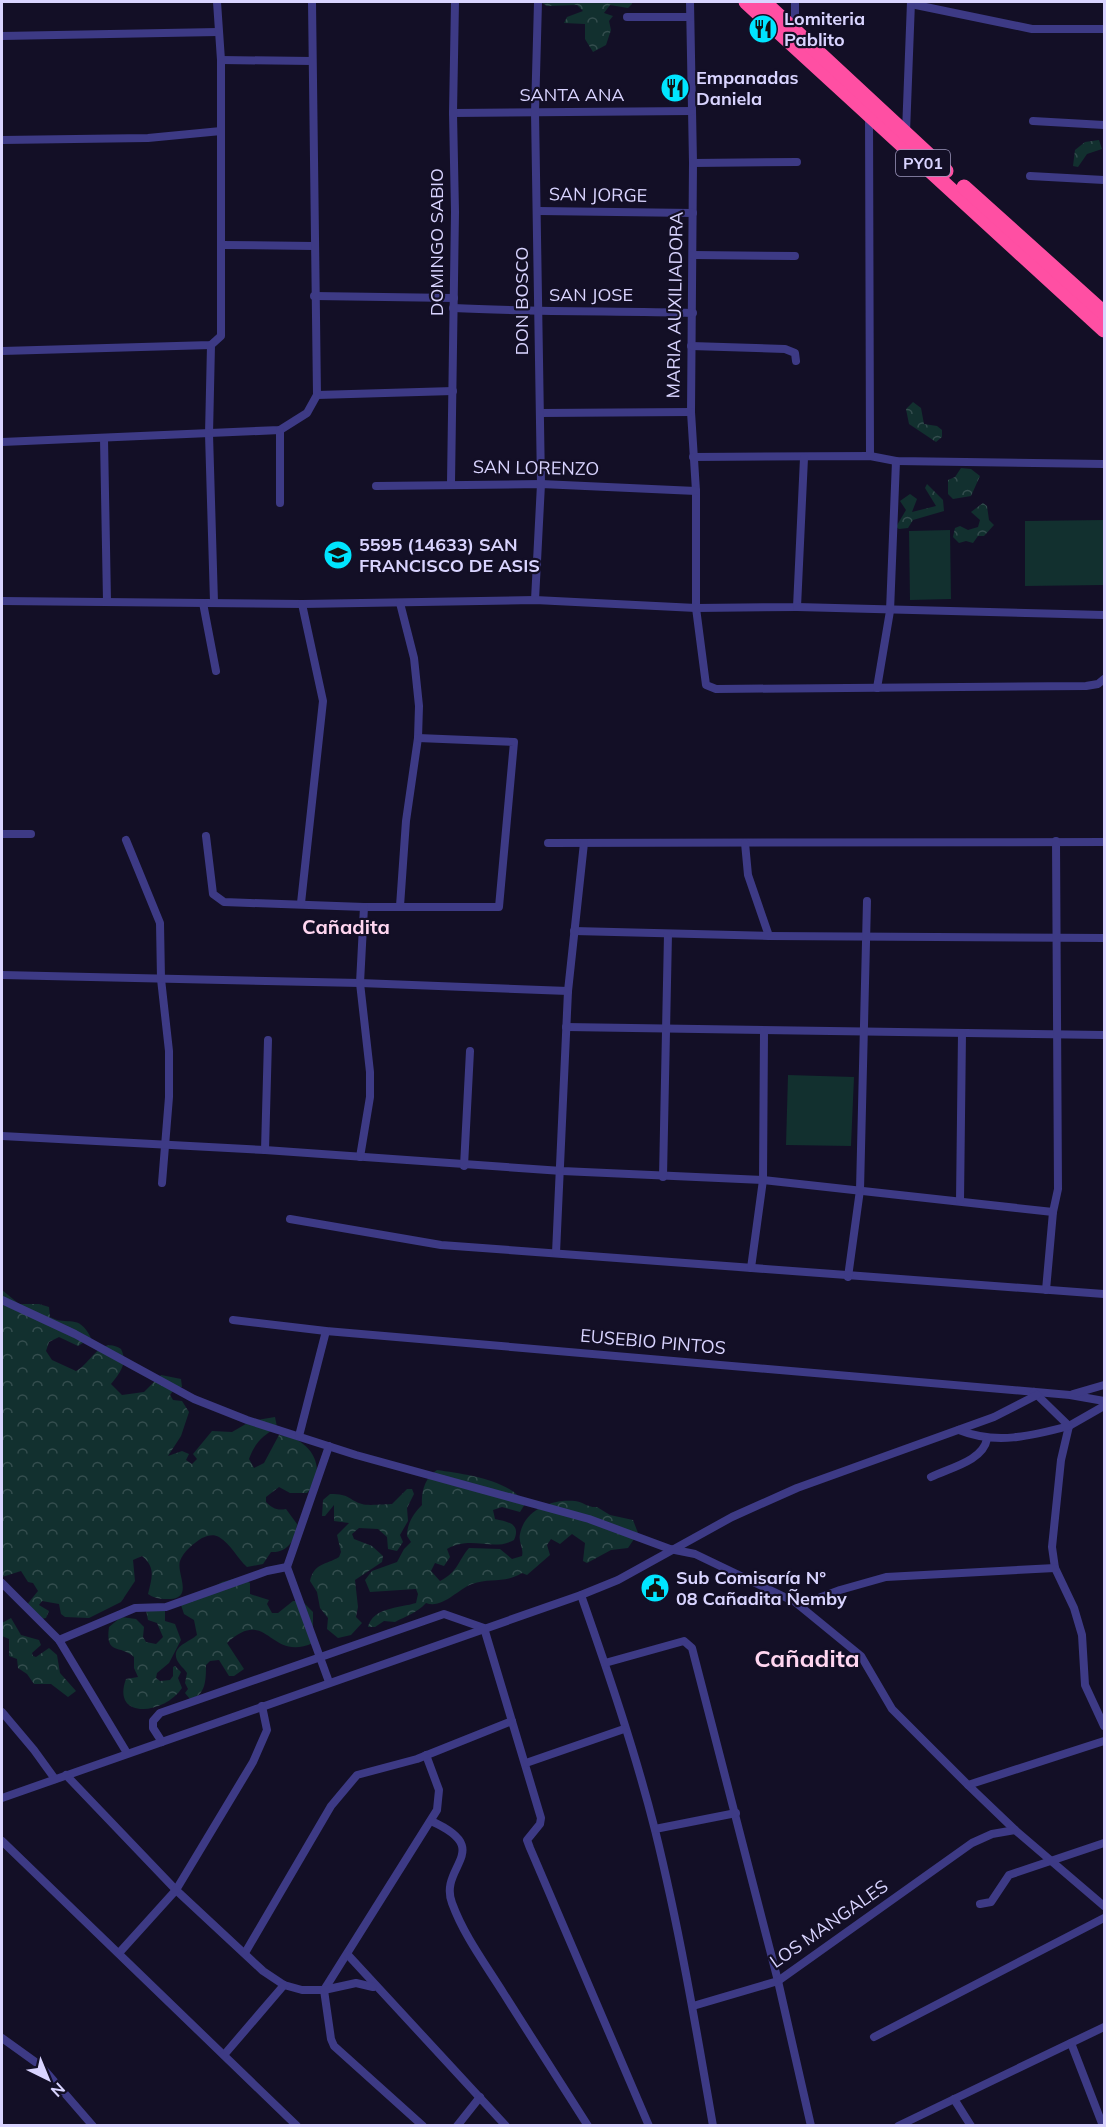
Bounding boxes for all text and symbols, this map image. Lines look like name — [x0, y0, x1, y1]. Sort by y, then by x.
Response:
place label: Lomiteria Pablito — [784, 7, 865, 51]
restaurant icon: Lomiteria Pablito — [747, 13, 779, 45]
place label: Empanadas Daniela — [696, 66, 799, 110]
restaurant icon: Empanadas Daniela — [659, 72, 691, 104]
street label: SANTA ANA — [519, 83, 625, 106]
road number: PY01 — [896, 150, 950, 176]
street label: DOMINGO SABIO — [425, 168, 448, 316]
street label: SAN JORGE — [549, 182, 647, 207]
street label: MARIA AUXILIADORA — [661, 211, 688, 399]
street label: DON BOSCO — [510, 247, 533, 355]
street label: SAN JOSE — [549, 283, 633, 306]
street label: SAN LORENZO — [473, 455, 599, 480]
place label: 5595 (14633) SAN FRANCISCO DE ASIS — [359, 533, 540, 577]
school or university icon: 5595 (14633) SAN FRANCISCO DE ASIS — [322, 539, 354, 571]
district label: Cañadita — [302, 914, 390, 939]
street label: EUSEBIO PINTOS — [579, 1324, 727, 1359]
place label: Sub Comisaría N° 08 Cañadita Ñemby — [676, 1566, 847, 1610]
public building icon: Sub Comisaría N° 08 Cañadita Ñemby — [639, 1572, 671, 1604]
district label: Cañadita — [754, 1643, 860, 1673]
street label: LOS MANGALES — [765, 1874, 892, 1973]
north arrow — [18, 2049, 78, 2109]
text: N — [47, 2079, 69, 2101]

